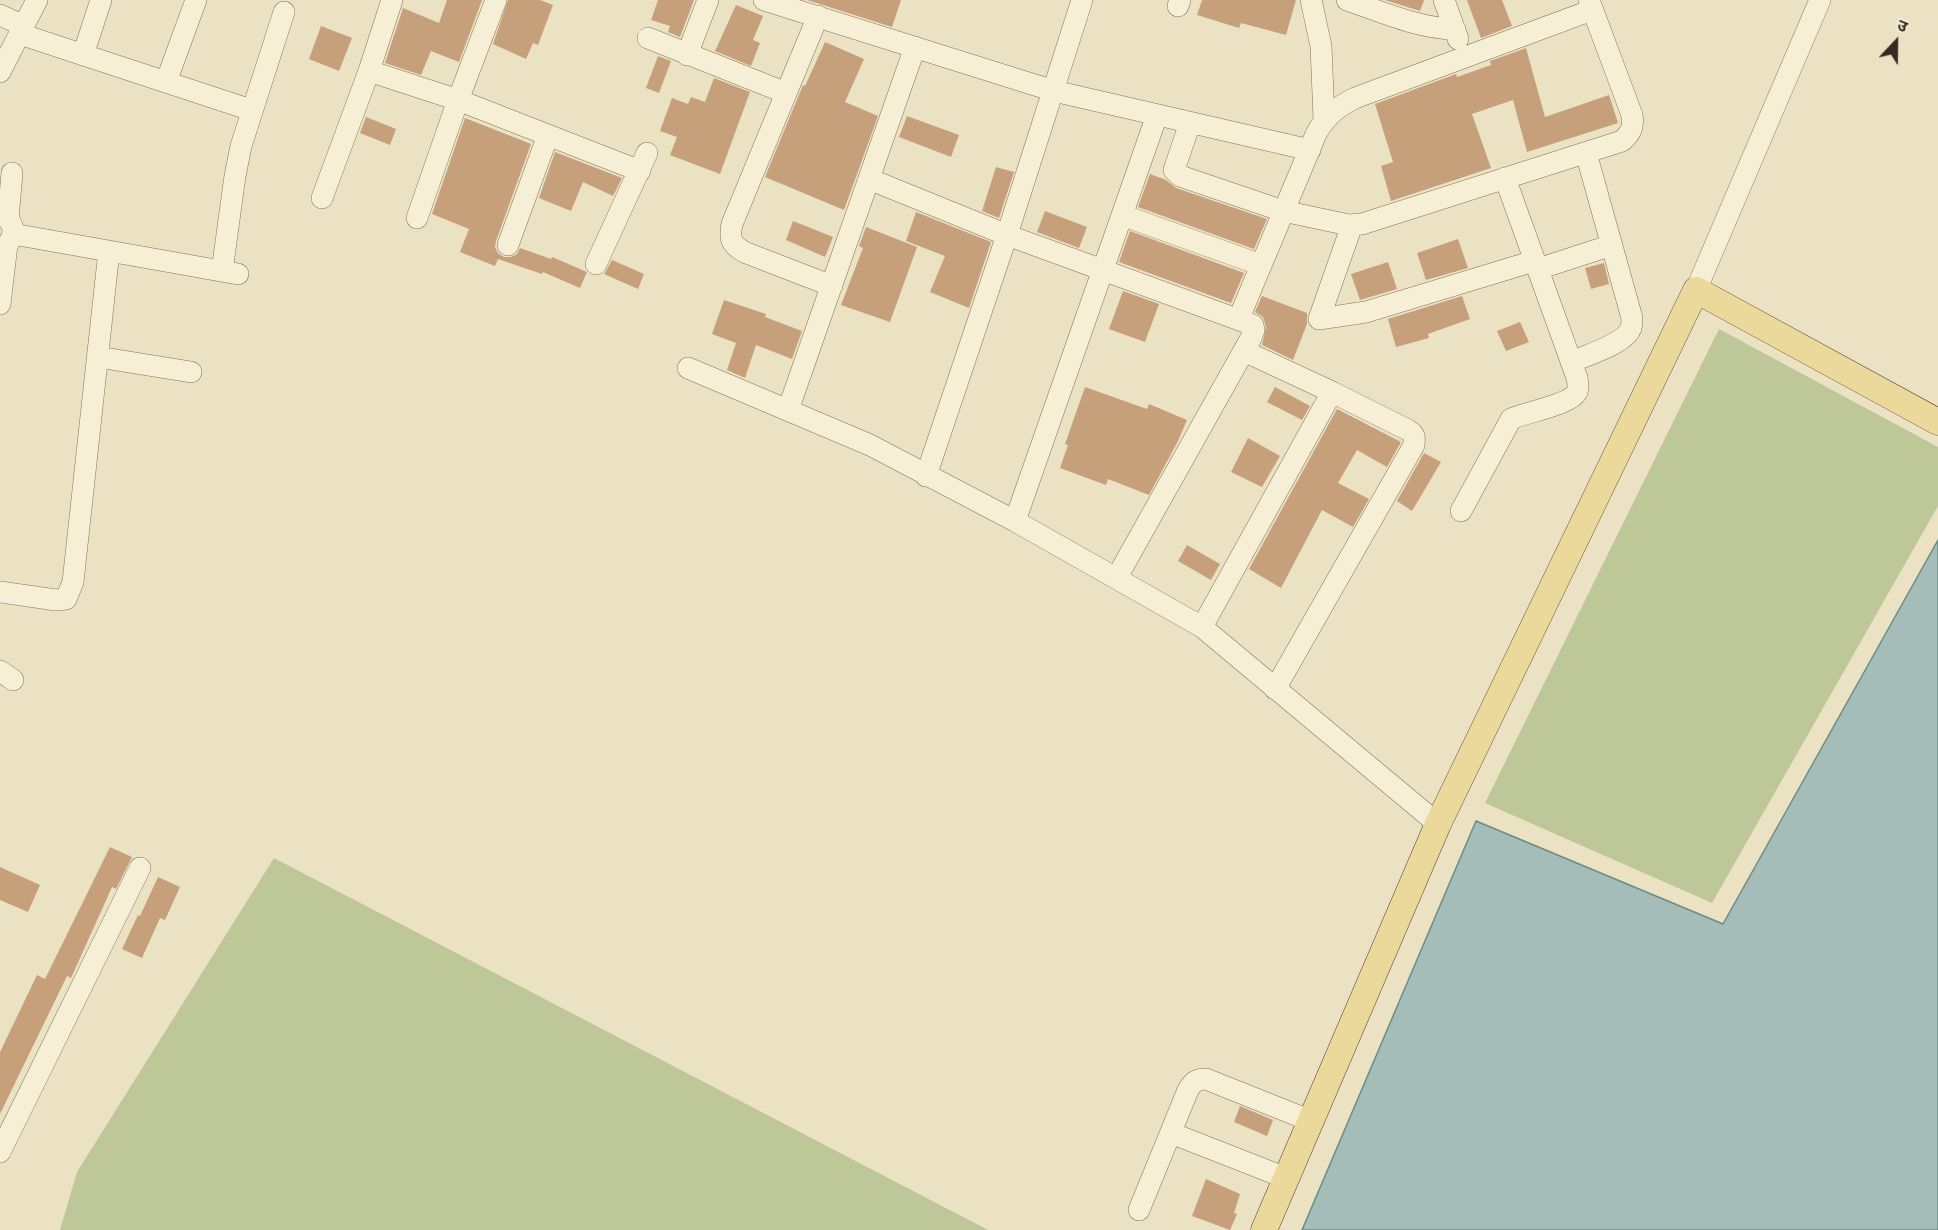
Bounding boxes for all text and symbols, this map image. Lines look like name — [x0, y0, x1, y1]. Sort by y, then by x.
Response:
north arrow — [1866, 12, 1926, 72]
text: उ — [1894, 13, 1911, 37]

